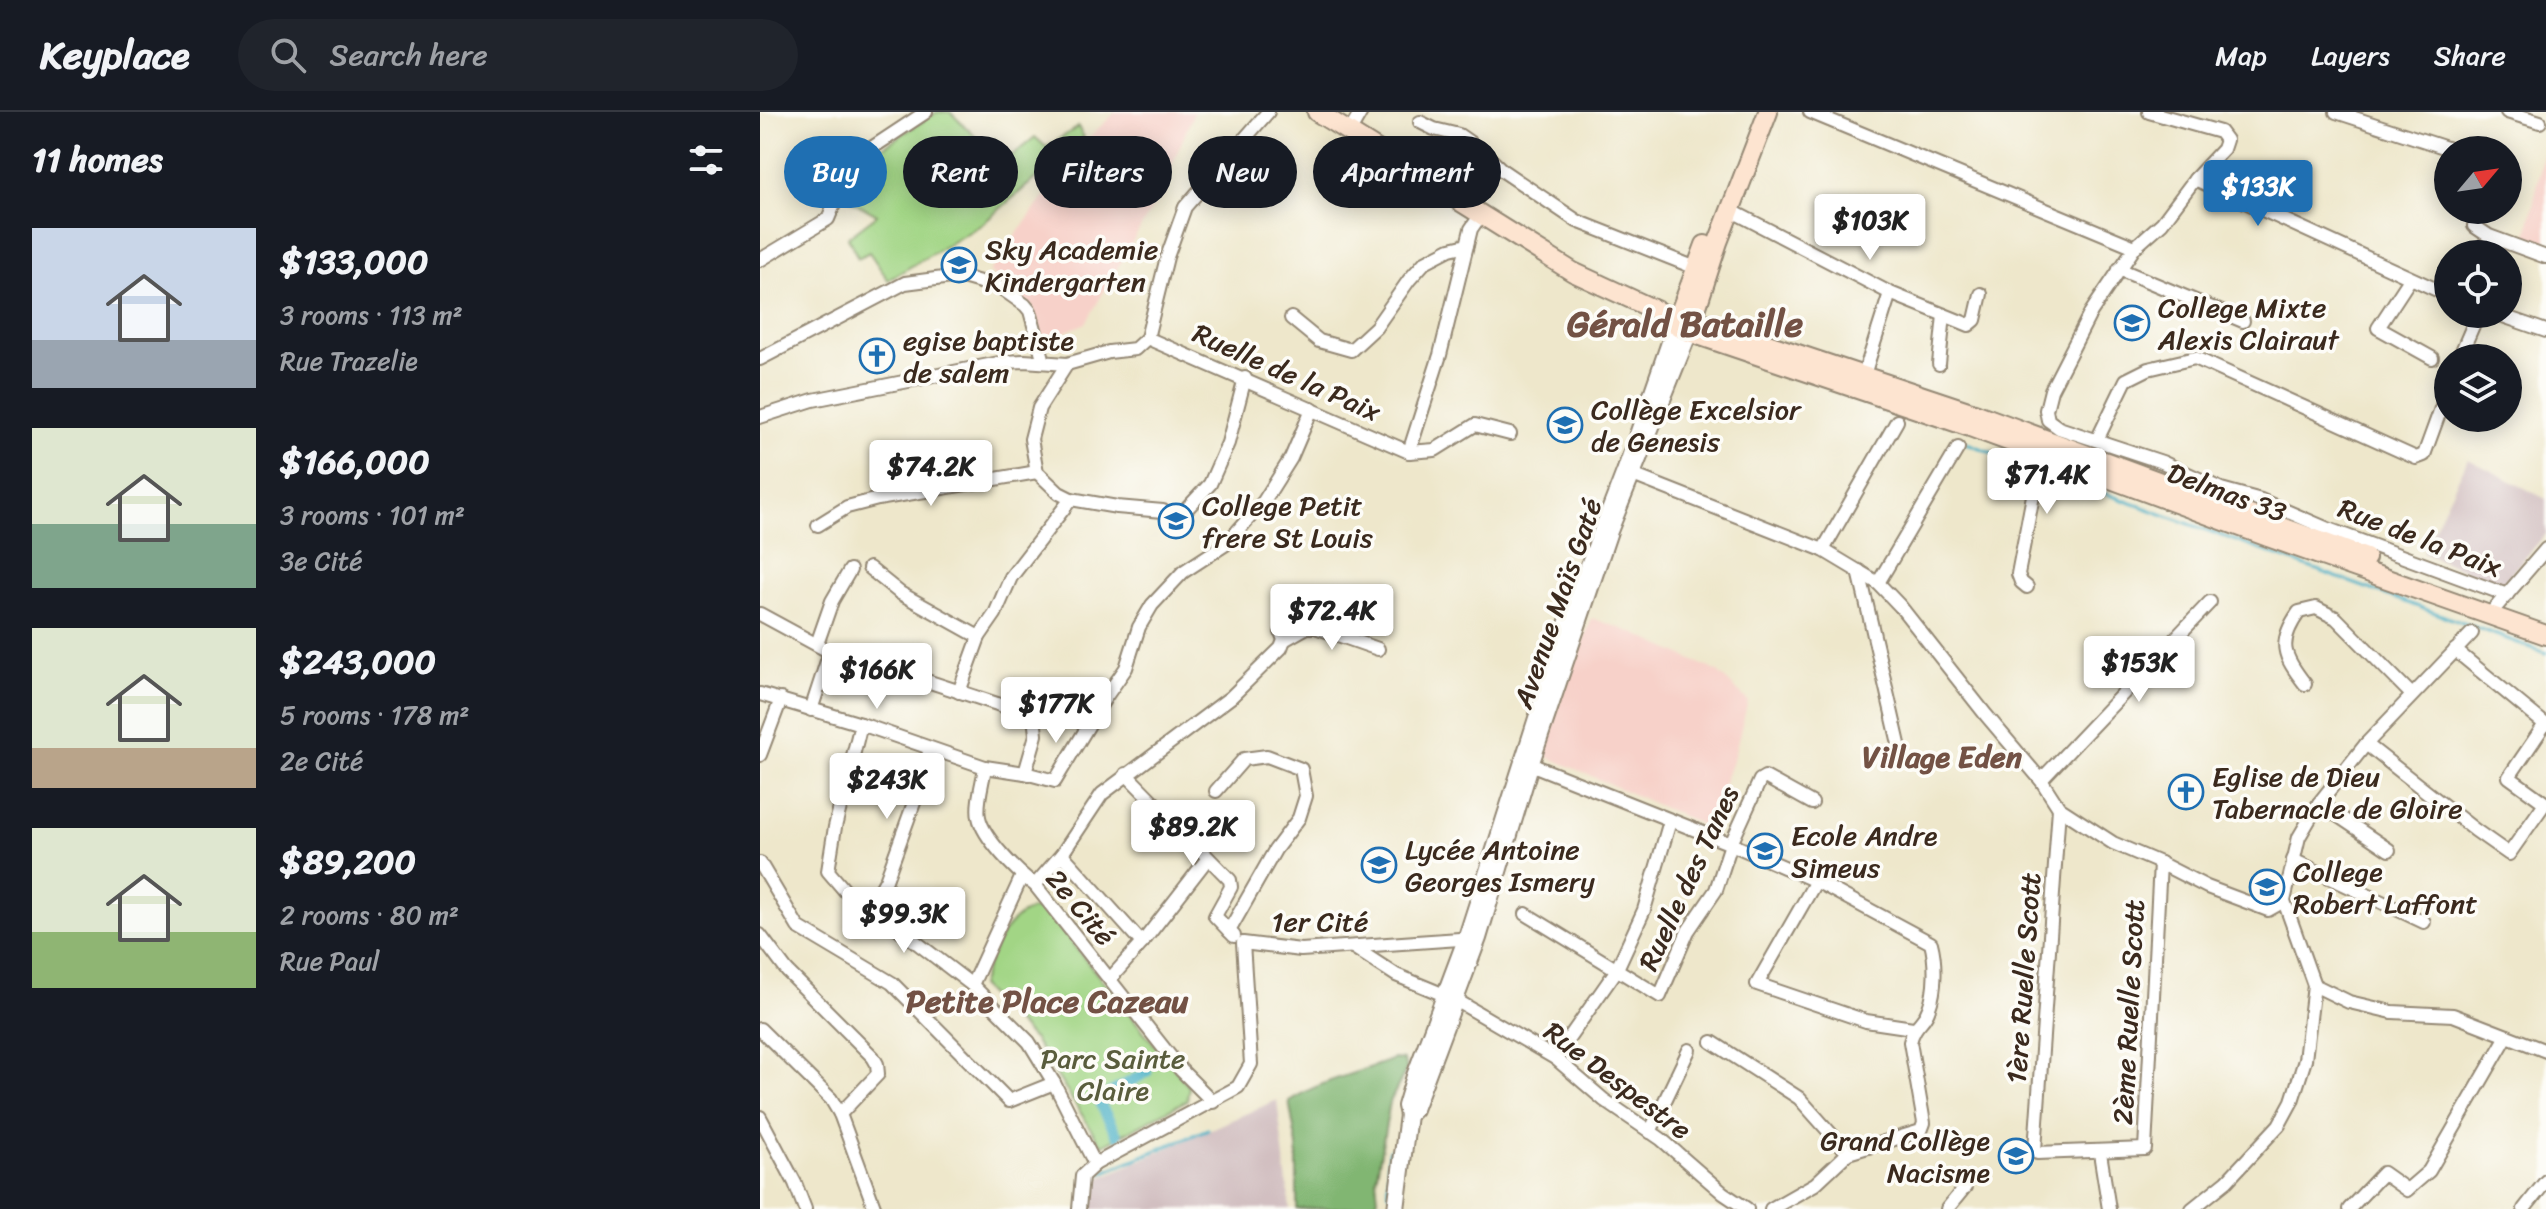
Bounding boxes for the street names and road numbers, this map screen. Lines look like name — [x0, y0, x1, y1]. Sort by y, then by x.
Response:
street label: Ruelle de la Paix — [1185, 309, 1390, 436]
street label: Delmas 33 — [2160, 448, 2294, 537]
street label: Rue de la Paix — [2331, 484, 2509, 591]
street label: Avenue Maïs Gaté — [1498, 491, 1616, 716]
street label: Ruelle des Tanes — [1624, 777, 1753, 979]
street label: 2e Cité — [1033, 857, 1128, 957]
street label: 1ère Ruelle Scott — [1992, 871, 2055, 1085]
street label: 1er Cité — [1272, 897, 1369, 946]
street label: 2ème Ruelle Scott — [2098, 898, 2159, 1126]
street label: Rue Despestre — [1533, 1008, 1703, 1153]

